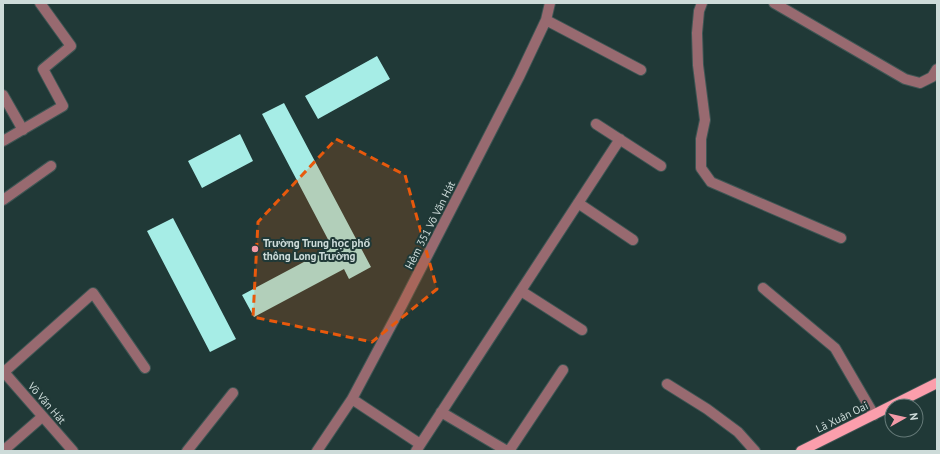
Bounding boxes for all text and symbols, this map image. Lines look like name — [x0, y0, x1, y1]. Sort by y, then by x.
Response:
street label: Hẻm 351 Võ Văn Hát — [402, 178, 458, 271]
place label: Trường Trung học phổ thông Long Trường — [263, 236, 370, 263]
marker: Trường Trung học phổ thông Long Trường — [250, 244, 260, 254]
street label: Võ Văn Hát — [24, 378, 69, 427]
street label: Lã Xuân Oai — [814, 398, 871, 436]
north arrow — [884, 398, 924, 438]
text: N — [906, 412, 921, 421]

